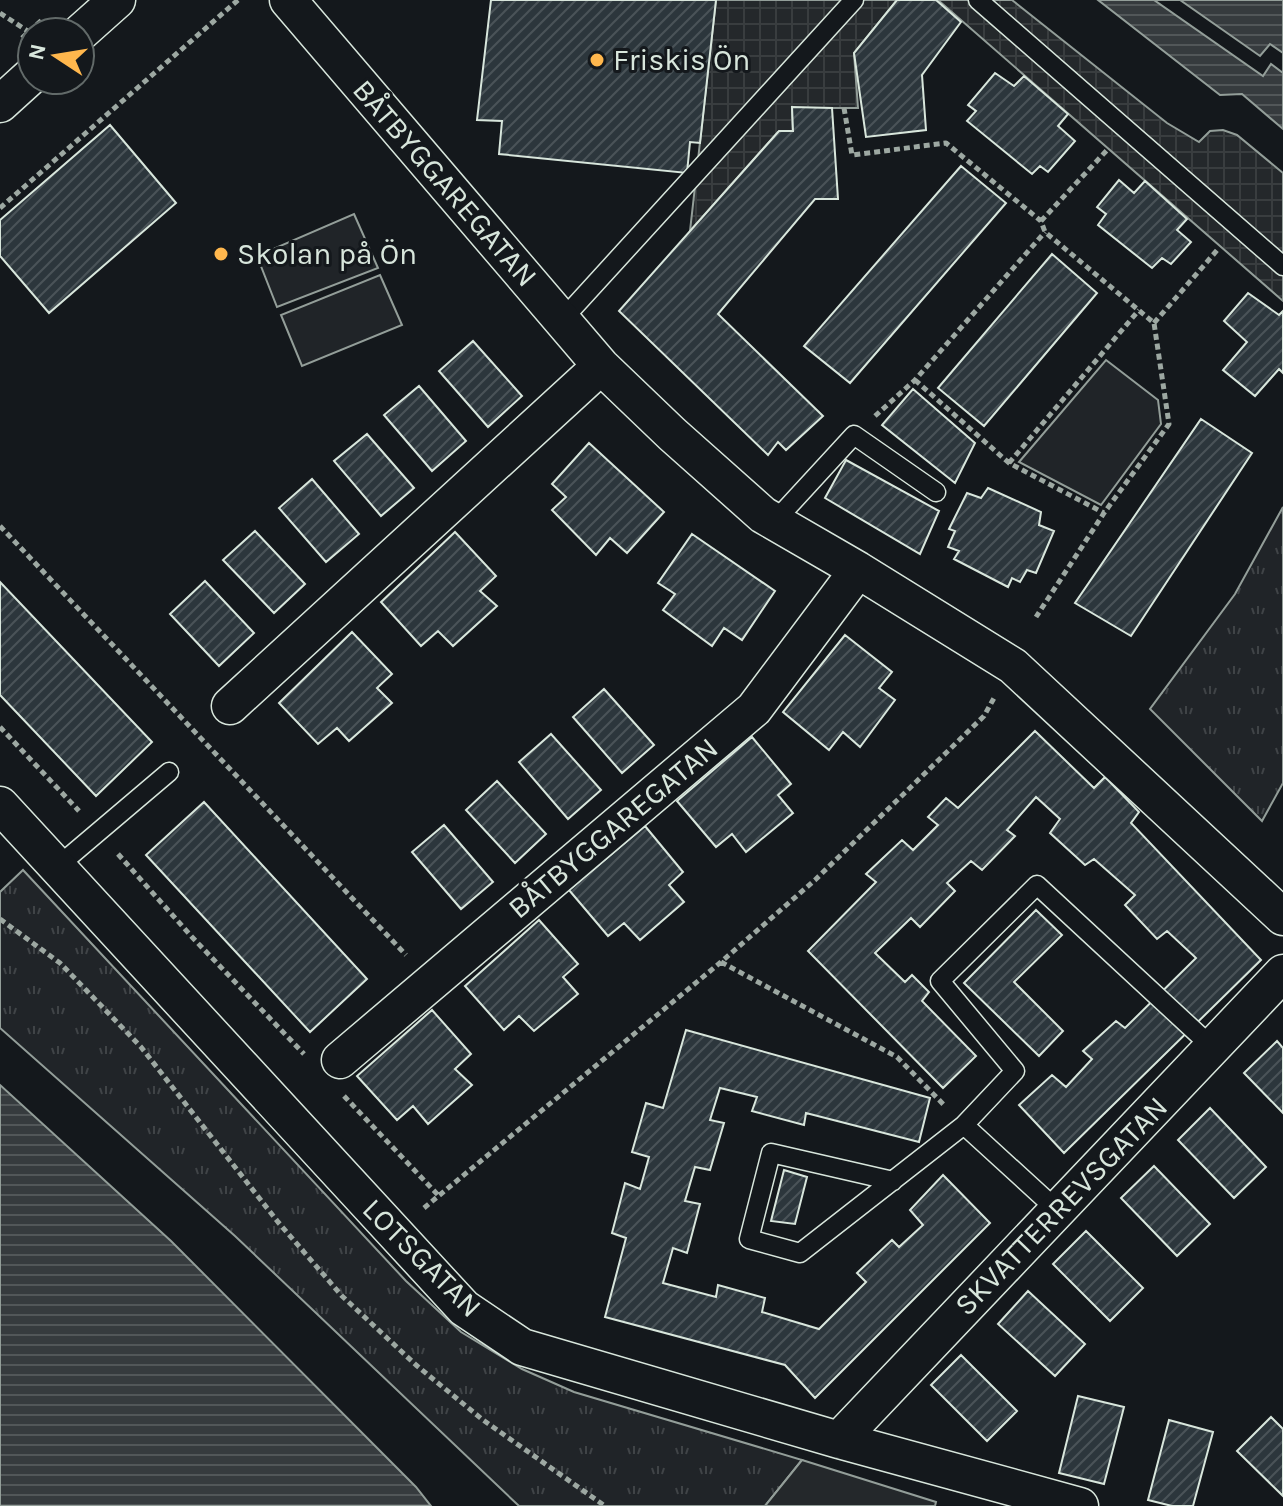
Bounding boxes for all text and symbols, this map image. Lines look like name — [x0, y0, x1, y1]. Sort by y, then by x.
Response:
north arrow — [16, 16, 96, 96]
text: N — [23, 42, 52, 62]
place label: Friskis Ön — [613, 42, 750, 78]
marker: Friskis Ön — [588, 51, 606, 69]
street label: BÅTBYGGAREGATAN — [345, 72, 545, 294]
place label: Skolan på Ön — [237, 236, 417, 272]
marker: Skolan på Ön — [212, 245, 230, 263]
street label: BÅTBYGGAREGATAN — [501, 730, 725, 926]
street label: SKVATTERREVSGATAN — [947, 1089, 1175, 1323]
street label: LOTSGATAN — [355, 1191, 489, 1325]

